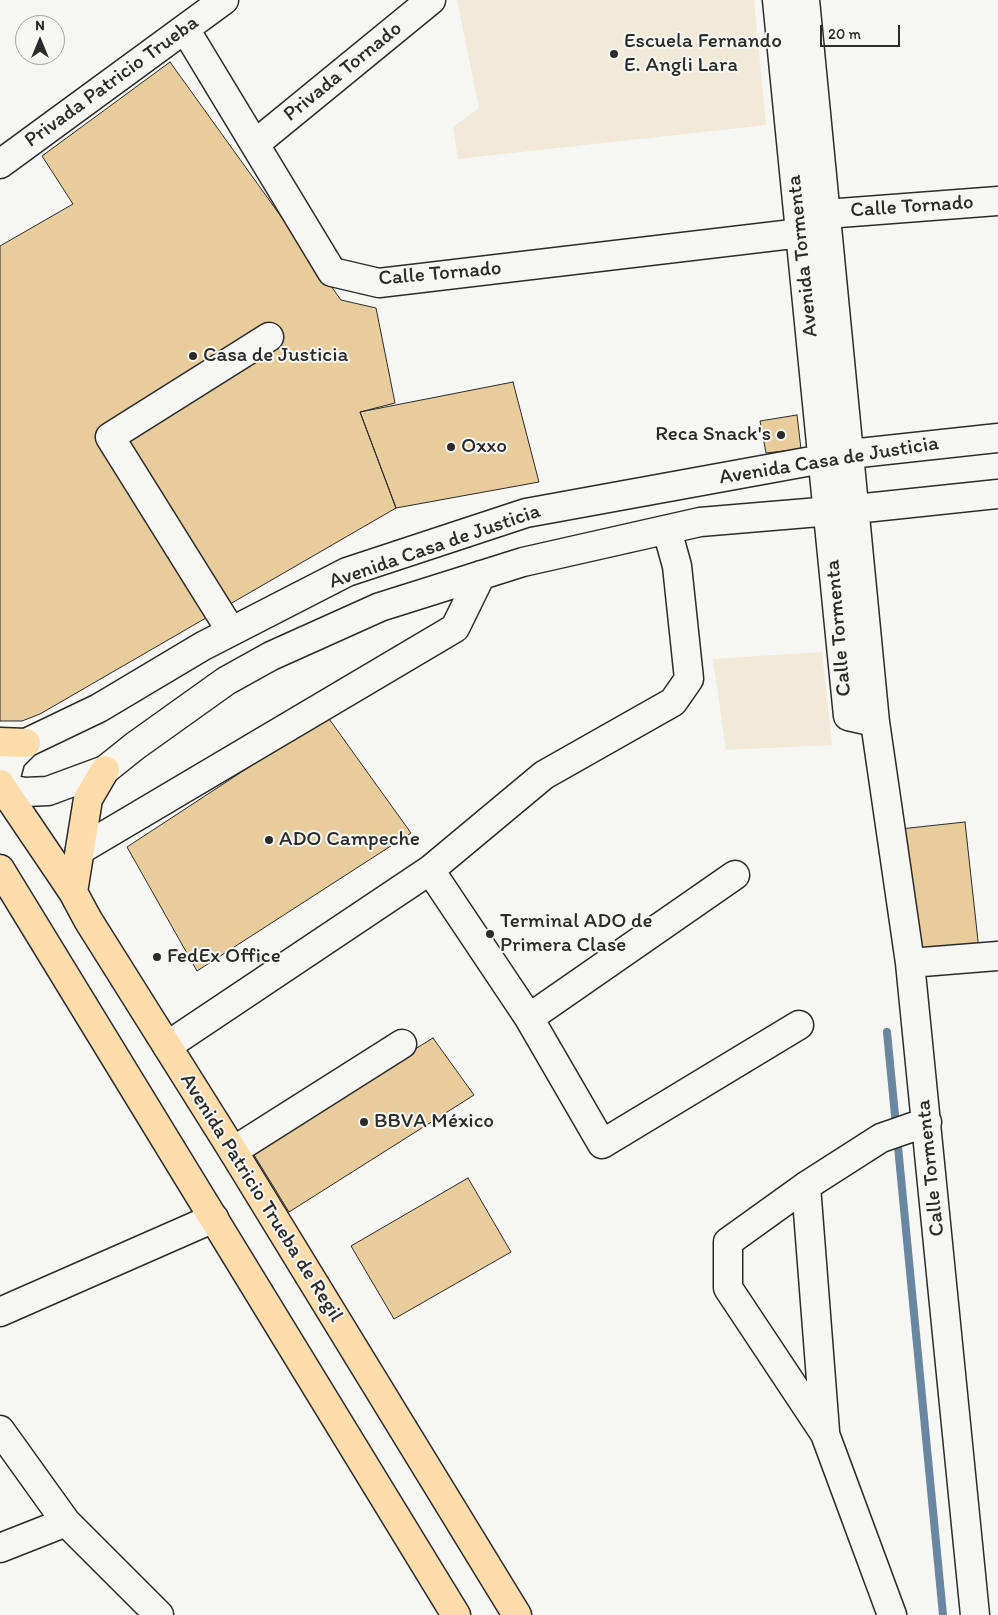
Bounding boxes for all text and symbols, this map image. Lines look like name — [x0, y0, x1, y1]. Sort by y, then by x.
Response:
street label: Privada Patricio Trueba — [20, 10, 204, 154]
north arrow — [15, 15, 65, 65]
scale bar — [823, 15, 903, 47]
text: N — [35, 17, 45, 34]
street label: Privada Tornado — [279, 17, 407, 127]
text: 20 m — [828, 25, 861, 43]
place label: Escuela Fernando E. Angli Lara — [624, 29, 782, 79]
marker: Escuela Fernando E. Angli Lara — [608, 48, 620, 60]
street label: Avenida Tormenta — [782, 174, 824, 338]
street label: Calle Tornado — [850, 190, 974, 224]
street label: Calle Tornado — [377, 256, 503, 292]
place label: Casa de Justicia — [203, 343, 348, 369]
marker: Casa de Justicia — [187, 350, 199, 362]
place label: Reca Snack's — [655, 422, 771, 448]
marker: Reca Snack's — [775, 429, 787, 441]
street label: Avenida Casa de Justicia — [717, 431, 941, 491]
place label: Oxxo — [461, 434, 507, 460]
marker: Oxxo — [445, 441, 457, 453]
street label: Avenida Casa de Justicia — [326, 499, 544, 595]
street label: Calle Tormenta — [820, 558, 858, 698]
place label: ADO Campeche — [279, 827, 420, 853]
marker: ADO Campeche — [263, 834, 275, 846]
place label: Terminal ADO de Primera Clase — [500, 909, 653, 959]
marker: Terminal ADO de Primera Clase — [484, 928, 496, 940]
place label: FedEx Office — [167, 944, 281, 970]
marker: FedEx Office — [151, 951, 163, 963]
street label: Avenida Patricio Trueba de Regil — [174, 1069, 348, 1327]
street label: Calle Tormenta — [911, 1098, 951, 1238]
place label: BBVA México — [374, 1109, 494, 1135]
marker: BBVA México — [358, 1116, 370, 1128]

